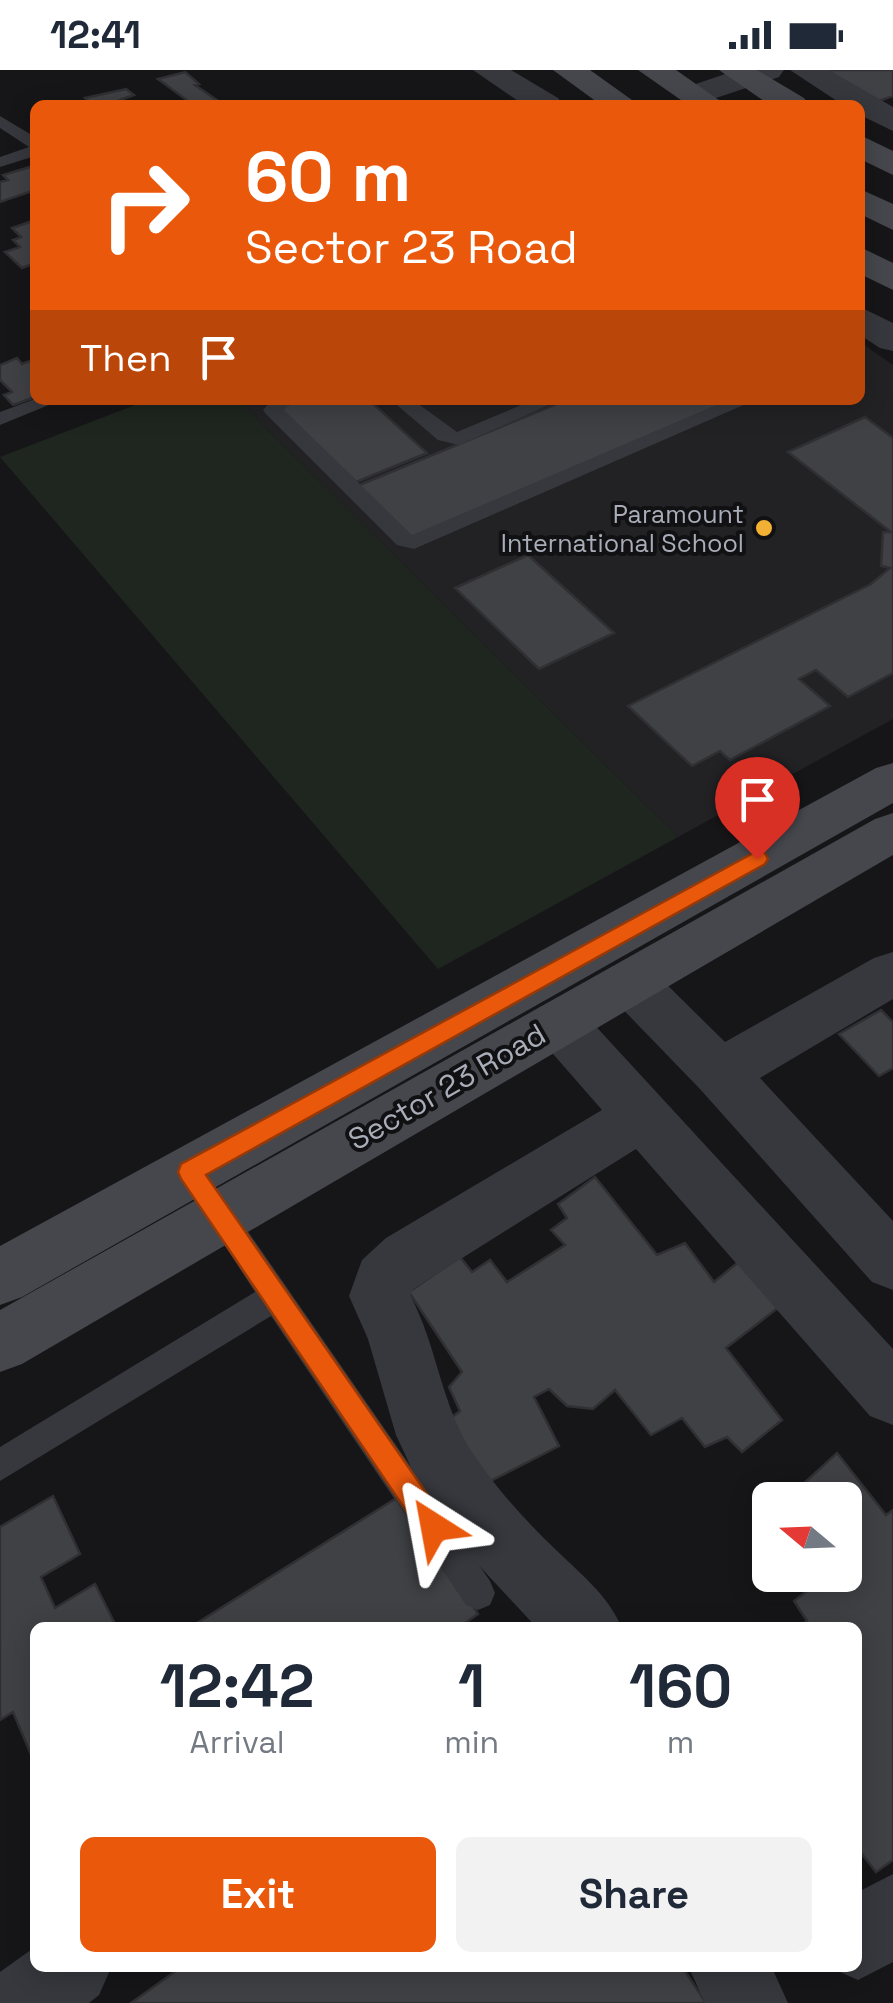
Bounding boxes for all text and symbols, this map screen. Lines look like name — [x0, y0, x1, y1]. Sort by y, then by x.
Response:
text: 12:41 — [50, 11, 141, 59]
text: 60 m — [245, 132, 411, 221]
icon: right — [80, 140, 210, 270]
text: Sector 23 Road — [245, 219, 578, 276]
icon: arrive — [191, 330, 246, 385]
text: Then — [80, 334, 171, 382]
place label: Paramount International School — [501, 498, 744, 559]
marker: Paramount International School — [753, 517, 775, 539]
pin — [715, 757, 800, 860]
icon: arrive — [730, 772, 785, 827]
street label: Sector 23 Road — [341, 1014, 553, 1159]
position arrow — [382, 1475, 486, 1579]
north arrow — [752, 1482, 862, 1592]
map controls — [752, 1482, 862, 1592]
text: 12:42 — [160, 1648, 314, 1725]
text: 1 — [458, 1648, 485, 1725]
text: 160 — [629, 1648, 732, 1725]
text: Arrival — [190, 1722, 285, 1762]
text: min — [444, 1722, 499, 1762]
text: m — [667, 1722, 694, 1762]
button: Exit — [80, 1837, 436, 1952]
button: Share — [456, 1837, 812, 1952]

